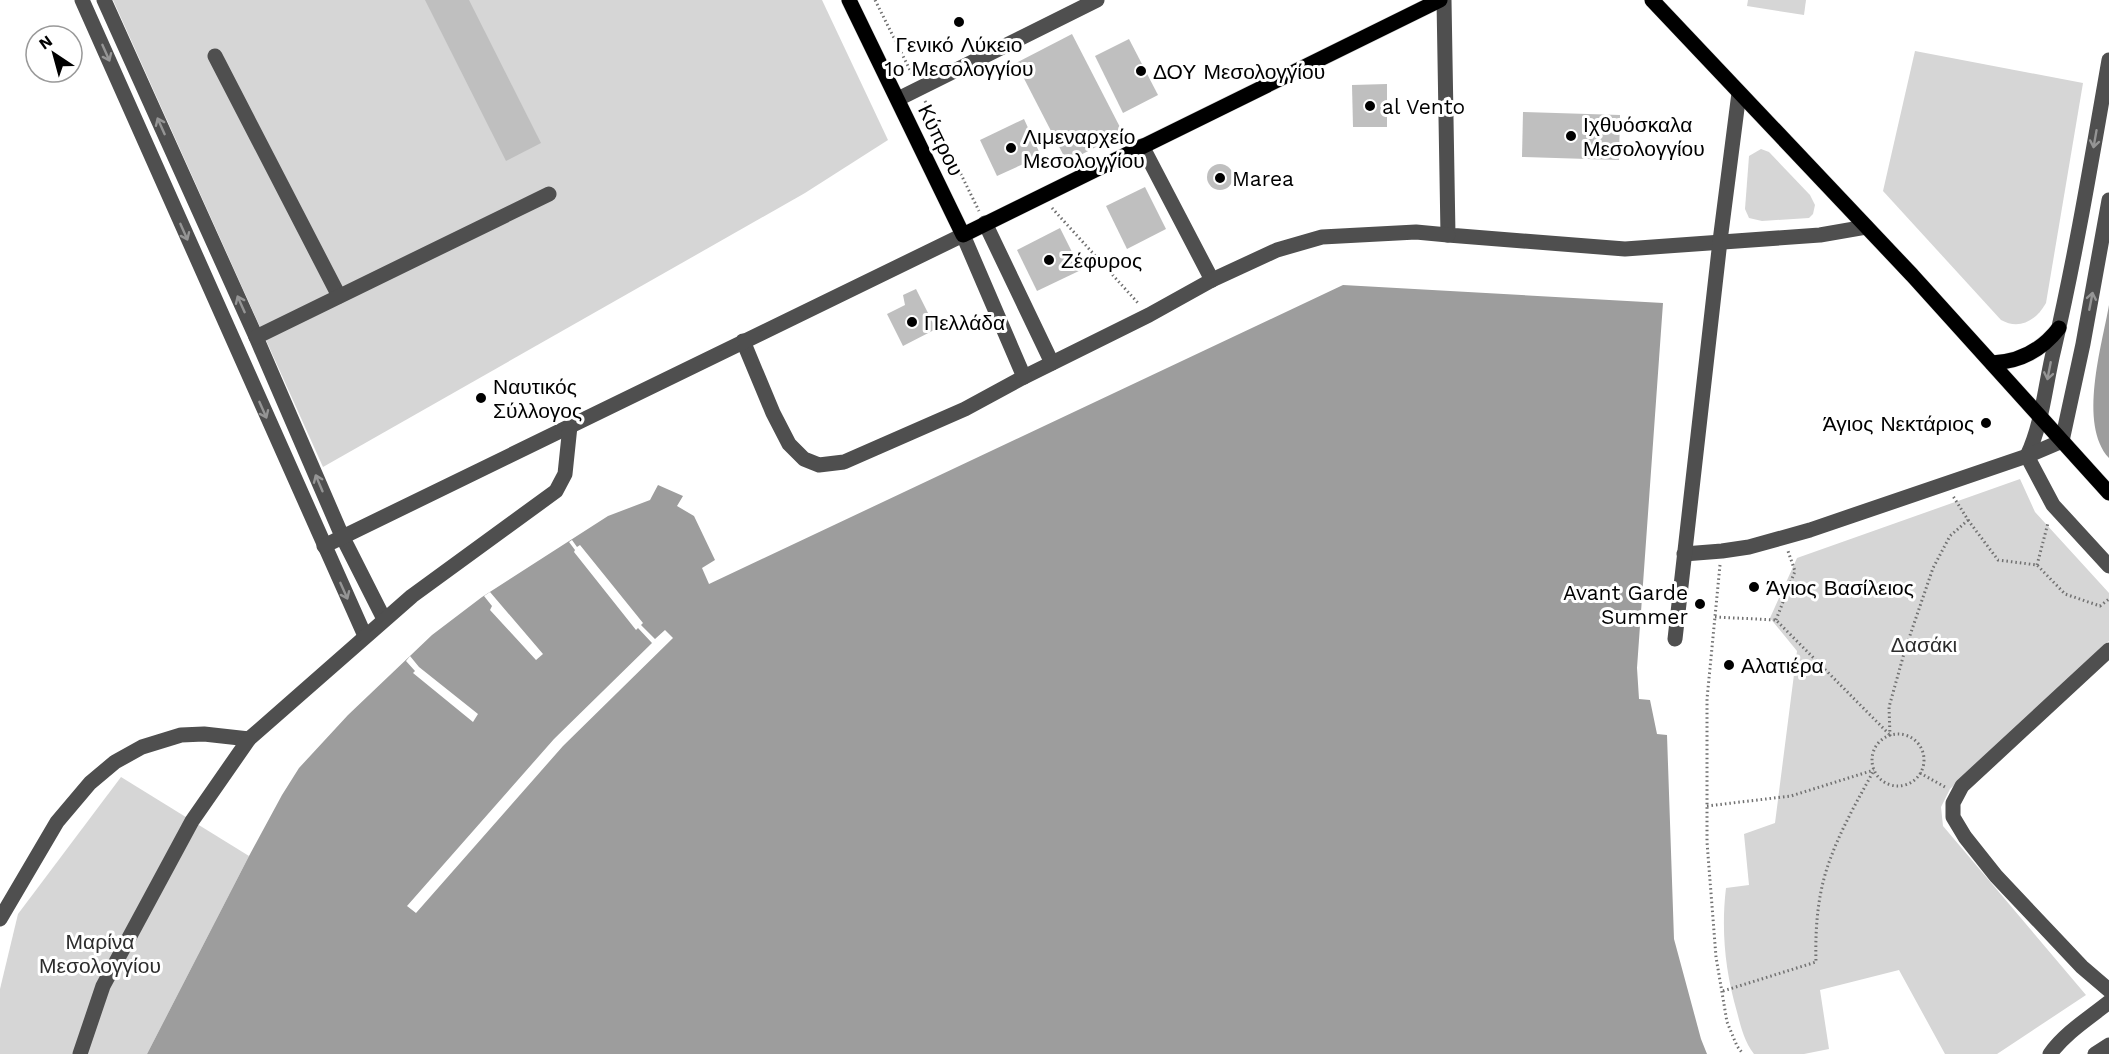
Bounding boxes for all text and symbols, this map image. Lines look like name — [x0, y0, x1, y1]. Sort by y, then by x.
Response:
marker: Γενικό Λύκειο 1ο Μεσολογγίου — [952, 15, 966, 29]
north arrow — [24, 24, 84, 84]
text: N — [35, 31, 56, 53]
place label: Γενικό Λύκειο 1ο Μεσολογγίου — [885, 32, 1033, 81]
one-way arrow — [101, 44, 112, 62]
place label: ΔΟΥ Μεσολογγίου — [1153, 59, 1325, 84]
marker: ΔΟΥ Μεσολογγίου — [1134, 64, 1148, 78]
place label: al Vento — [1382, 94, 1465, 119]
marker: al Vento — [1363, 99, 1377, 113]
street label: Κύπρου — [913, 100, 969, 180]
place label: Ιχθυόσκαλα Μεσολογγίου — [1583, 112, 1705, 161]
one-way arrow — [154, 118, 166, 136]
place label: Λιμεναρχείο Μεσολογγίου — [1023, 124, 1145, 173]
one-way arrow — [2089, 128, 2100, 148]
marker: Ιχθυόσκαλα Μεσολογγίου — [1564, 129, 1578, 143]
marker: Λιμεναρχείο Μεσολογγίου — [1004, 141, 1018, 155]
place label: Marea — [1232, 166, 1294, 191]
marker: Marea — [1213, 171, 1227, 185]
one-way arrow — [180, 223, 191, 241]
place label: Ζέφυρος — [1061, 248, 1142, 273]
marker: Ζέφυρος — [1042, 253, 1056, 267]
one-way arrow — [2086, 292, 2097, 311]
one-way arrow — [235, 295, 246, 313]
place label: Πελλάδα — [924, 310, 1005, 335]
marker: Πελλάδα — [905, 315, 919, 329]
one-way arrow — [2043, 361, 2054, 380]
place label: Ναυτικός Σύλλογος — [493, 374, 582, 423]
marker: Ναυτικός Σύλλογος — [474, 391, 488, 405]
one-way arrow — [258, 401, 269, 419]
place label: Άγιος Νεκτάριος — [1823, 411, 1974, 436]
marker: Άγιος Νεκτάριος — [1979, 416, 1993, 430]
one-way arrow — [313, 474, 324, 492]
place label: Άγιος Βασίλειος — [1766, 575, 1914, 600]
place label: Avant Garde Summer — [1563, 580, 1688, 629]
marker: Άγιος Βασίλειος — [1747, 580, 1761, 594]
one-way arrow — [339, 581, 351, 599]
marker: Avant Garde Summer — [1693, 597, 1707, 611]
park label: Δασάκι — [1891, 632, 1958, 657]
place label: Αλατιέρα — [1741, 653, 1824, 678]
marker: Αλατιέρα — [1722, 658, 1736, 672]
park label: Μαρίνα Μεσολογγίου — [39, 929, 161, 978]

